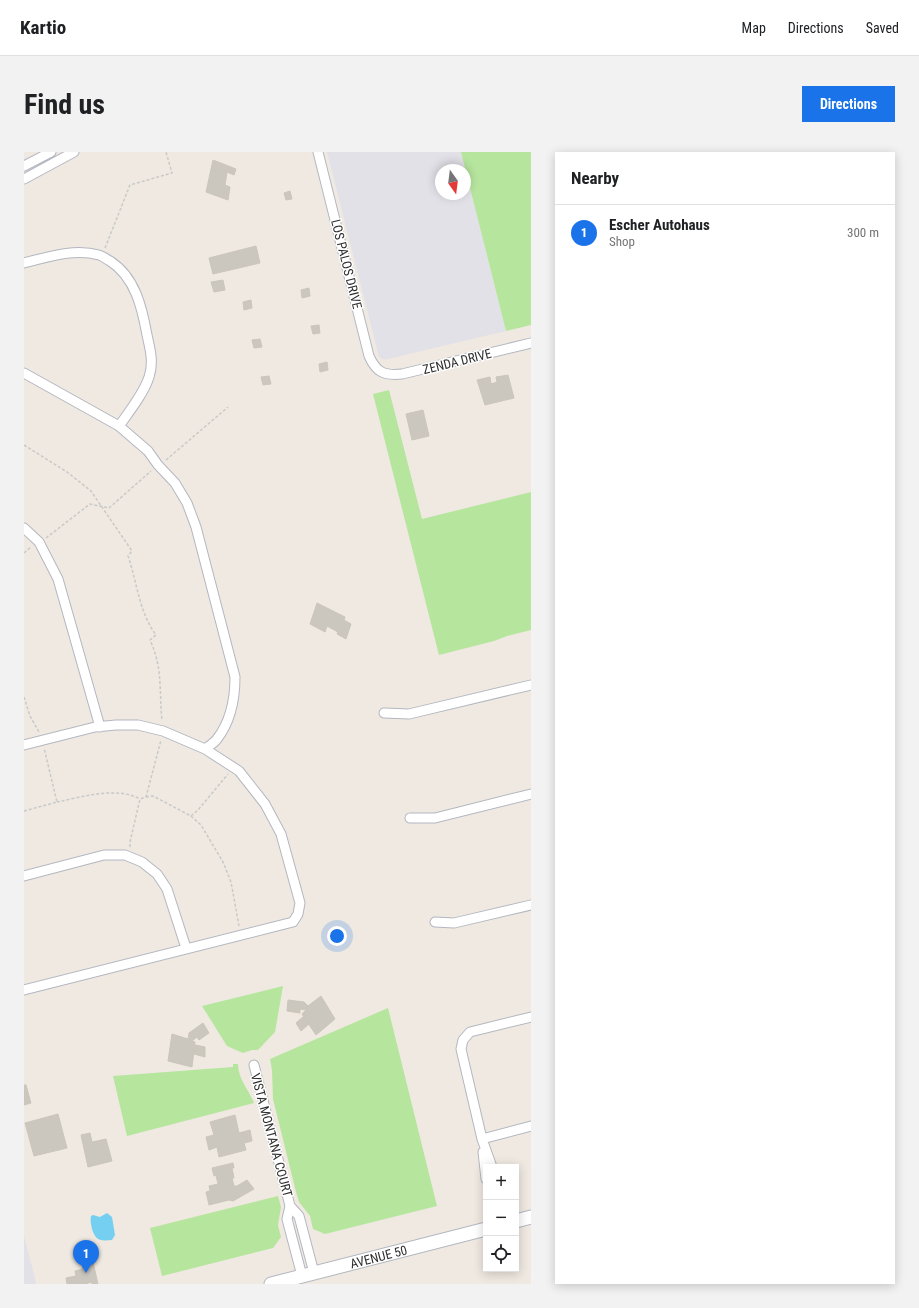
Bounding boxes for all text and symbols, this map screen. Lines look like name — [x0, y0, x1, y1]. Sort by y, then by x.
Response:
text: Kartio — [20, 16, 66, 39]
text: Map — [742, 20, 766, 36]
text: Directions — [788, 20, 844, 36]
text: Saved — [866, 20, 899, 36]
button: Directions — [802, 86, 895, 122]
text: Find us — [24, 88, 105, 121]
north arrow — [435, 164, 471, 200]
text: Nearby — [571, 168, 619, 188]
text: Escher Autohaus — [609, 216, 710, 234]
street label: LOS PALOS DRIVE — [328, 218, 365, 310]
text: 1 — [581, 225, 587, 240]
text: 300 m — [847, 225, 879, 240]
text: Shop — [609, 234, 635, 249]
street label: ZENDA DRIVE — [421, 346, 493, 377]
your location — [327, 926, 347, 946]
street label: VISTA MONTANA COURT — [248, 1072, 295, 1199]
map controls — [483, 1164, 519, 1272]
button: + — [483, 1164, 519, 1200]
button: − — [483, 1200, 519, 1236]
button: locate — [483, 1236, 519, 1272]
pin: 1 — [73, 1240, 99, 1273]
street label: AVENUE 50 — [349, 1242, 409, 1271]

